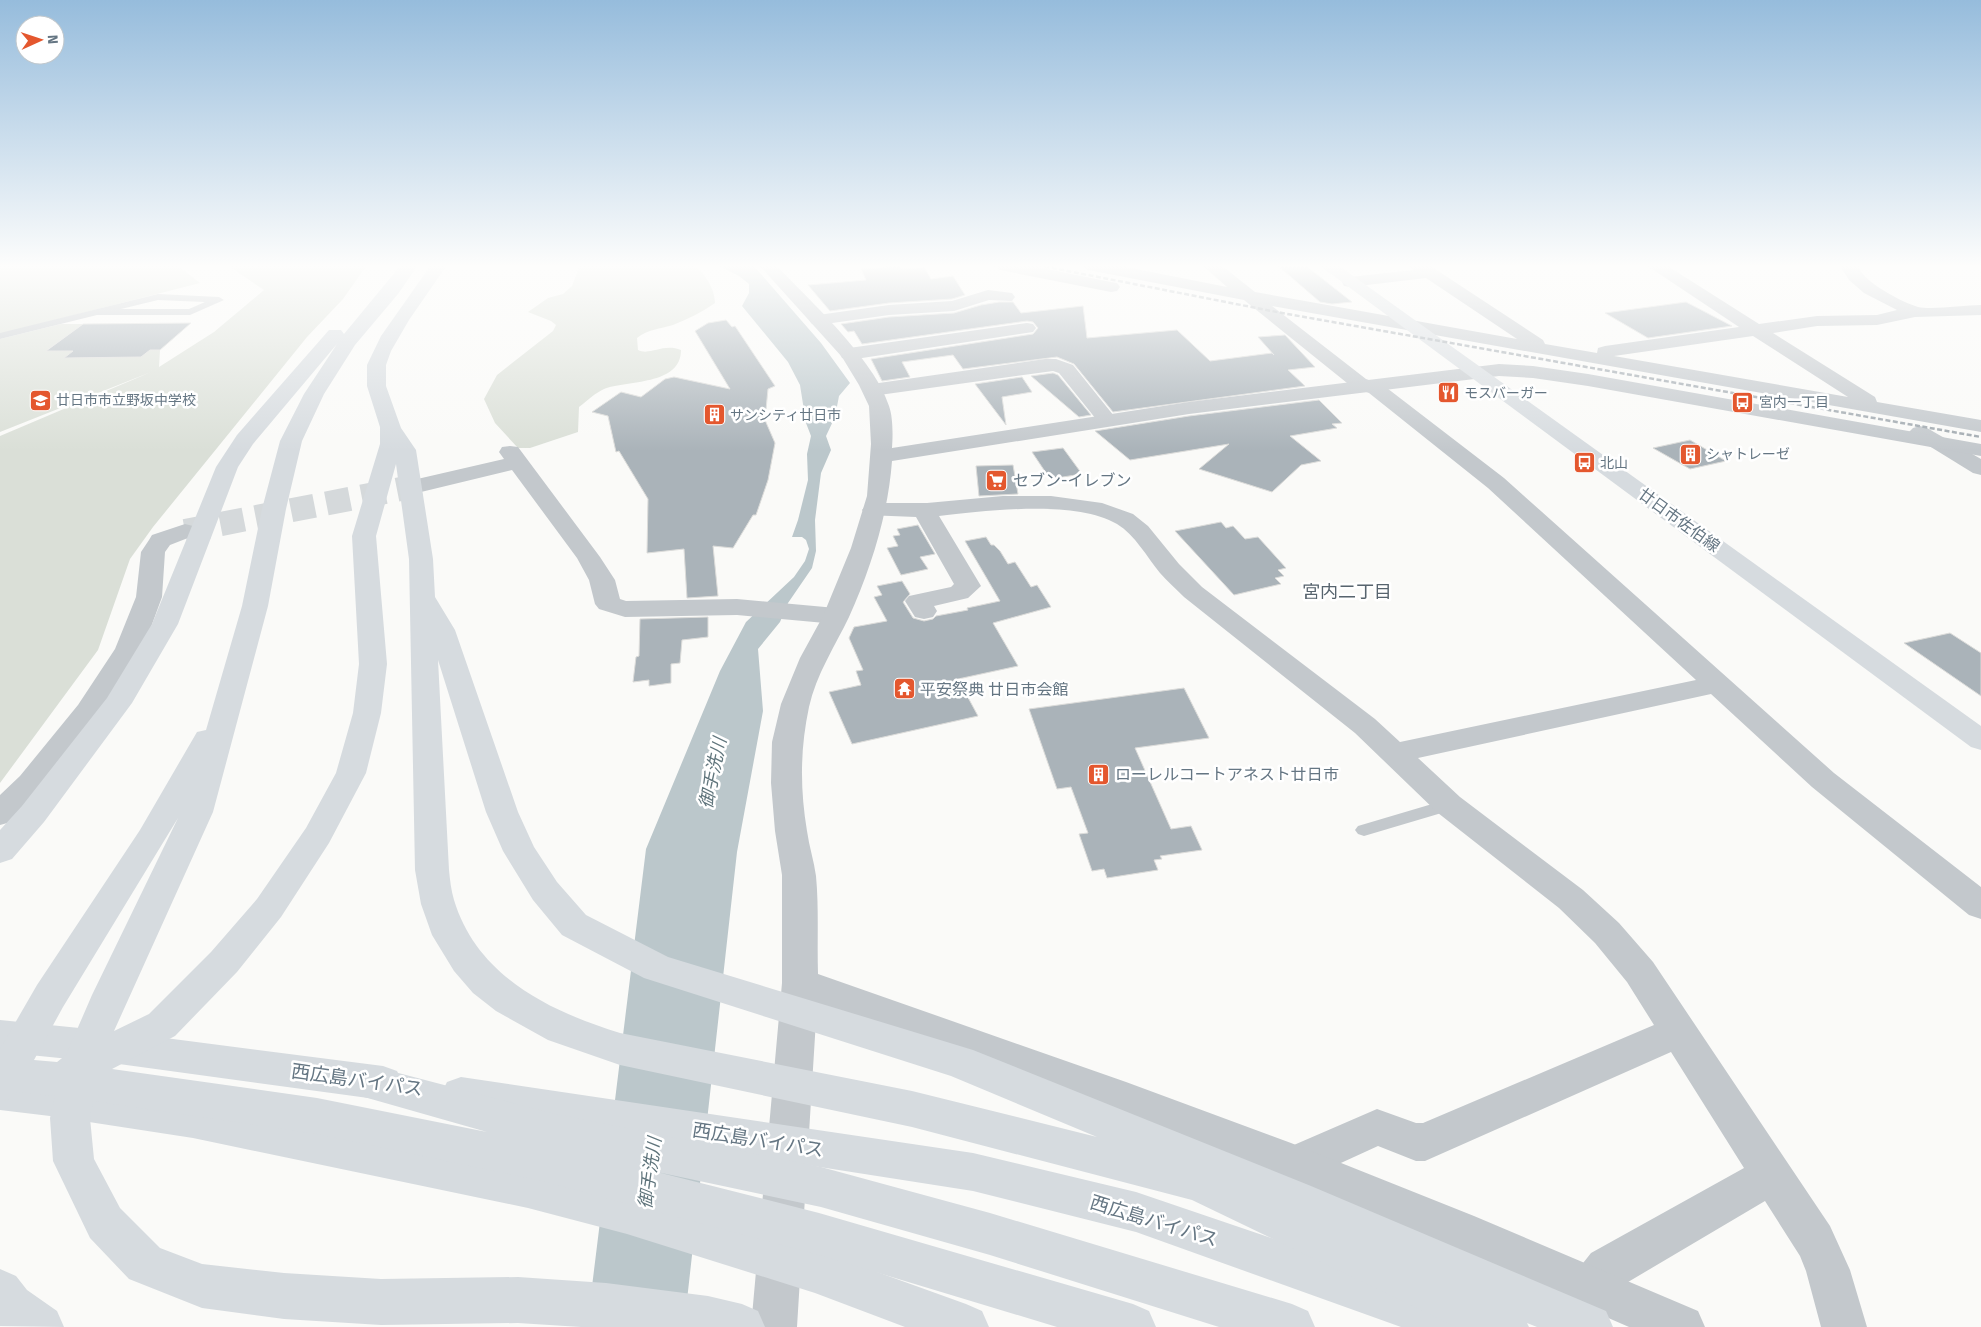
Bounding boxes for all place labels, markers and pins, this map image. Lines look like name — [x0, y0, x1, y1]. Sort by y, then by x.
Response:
restaurant icon: モスバーガー — [1436, 381, 1460, 405]
place label: モスバーガー — [1464, 385, 1548, 402]
school or university icon: 廿日市市立野坂中学校 — [28, 388, 52, 412]
bus stop icon: 宮内一丁目 — [1731, 390, 1755, 414]
place label: 廿日市市立野坂中学校 — [56, 392, 196, 409]
place label: 宮内一丁目 — [1759, 394, 1829, 411]
building icon: サンシティ廿日市 — [702, 403, 726, 427]
place label: サンシティ廿日市 — [730, 407, 841, 424]
building icon: シャトレーゼ — [1678, 442, 1702, 466]
place label: シャトレーゼ — [1706, 446, 1790, 463]
bus stop icon: 北山 — [1572, 451, 1596, 475]
place label: 北山 — [1600, 455, 1628, 472]
supermarket icon: セブン-イレブン — [985, 468, 1009, 492]
place label: セブン-イレブン — [1013, 471, 1131, 490]
temple icon: 平安祭典 廿日市会館 — [892, 677, 916, 701]
place label: 平安祭典 廿日市会館 — [920, 680, 1068, 699]
building icon: ローレルコートアネスト廿日市 — [1087, 762, 1111, 786]
place label: ローレルコートアネスト廿日市 — [1115, 765, 1339, 784]

